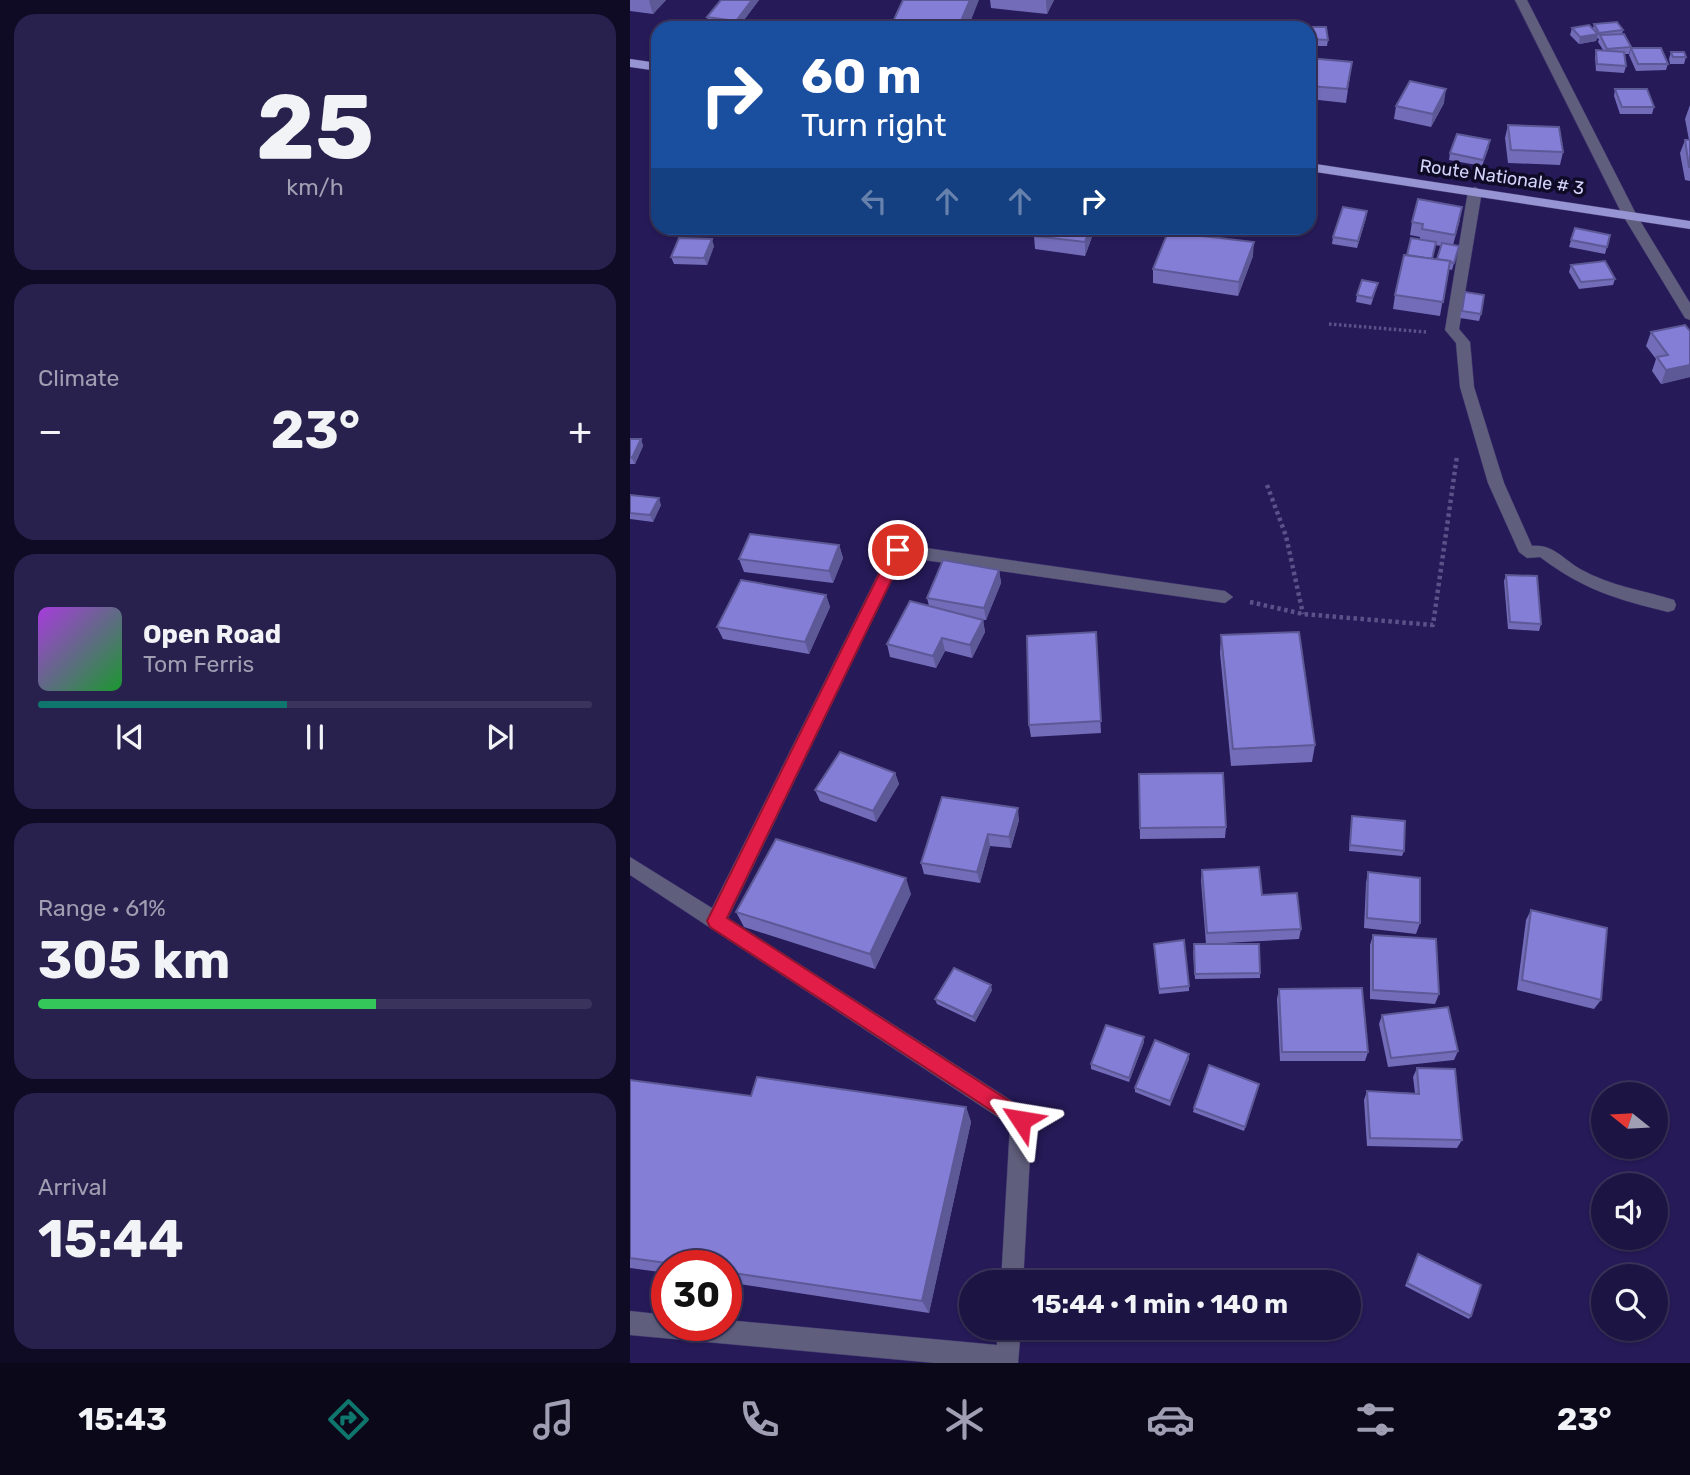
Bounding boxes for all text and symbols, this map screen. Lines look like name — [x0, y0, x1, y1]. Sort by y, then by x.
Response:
text: 60 m — [801, 47, 922, 105]
icon: right — [686, 49, 777, 140]
text: 25 — [256, 73, 374, 181]
text: Turn right — [801, 106, 946, 144]
street label: Route Nationale # 3 — [1418, 155, 1586, 199]
text: km/h — [286, 173, 344, 201]
icon: left — [855, 182, 893, 220]
icon: ahead — [928, 182, 966, 220]
icon: ahead — [1001, 182, 1039, 220]
icon: right — [1074, 182, 1112, 220]
text: Climate — [38, 364, 119, 392]
text: 23° — [271, 399, 360, 461]
text: − — [38, 408, 63, 454]
text: + — [568, 408, 592, 454]
pin — [868, 520, 928, 580]
icon: arrive — [879, 531, 917, 569]
text: Open Road — [143, 619, 281, 650]
text: Tom Ferris — [143, 650, 254, 678]
icon: previous — [111, 718, 149, 756]
icon: pause — [296, 718, 334, 756]
icon: next — [481, 718, 519, 756]
text: Range · 61% — [38, 894, 166, 922]
text: 305 km — [38, 929, 230, 991]
north arrow — [1591, 1082, 1668, 1158]
map controls — [1591, 1082, 1668, 1341]
position arrow — [984, 1083, 1058, 1157]
text: Arrival — [38, 1173, 107, 1201]
button: sound — [1591, 1173, 1668, 1250]
text: 15:44 — [38, 1208, 184, 1270]
speed limit sign: 30 — [651, 1250, 742, 1341]
button: search — [1591, 1264, 1668, 1341]
text: 15:44 · 1 min · 140 m — [1032, 1289, 1288, 1320]
icon: directions — [324, 1395, 373, 1444]
icon: music — [529, 1395, 578, 1444]
icon: phone — [735, 1395, 784, 1444]
icon: climate — [940, 1395, 989, 1444]
icon: car — [1146, 1395, 1195, 1444]
icon: filters — [1351, 1395, 1400, 1444]
text: 15:43 — [78, 1400, 167, 1438]
text: 23° — [1557, 1400, 1612, 1438]

